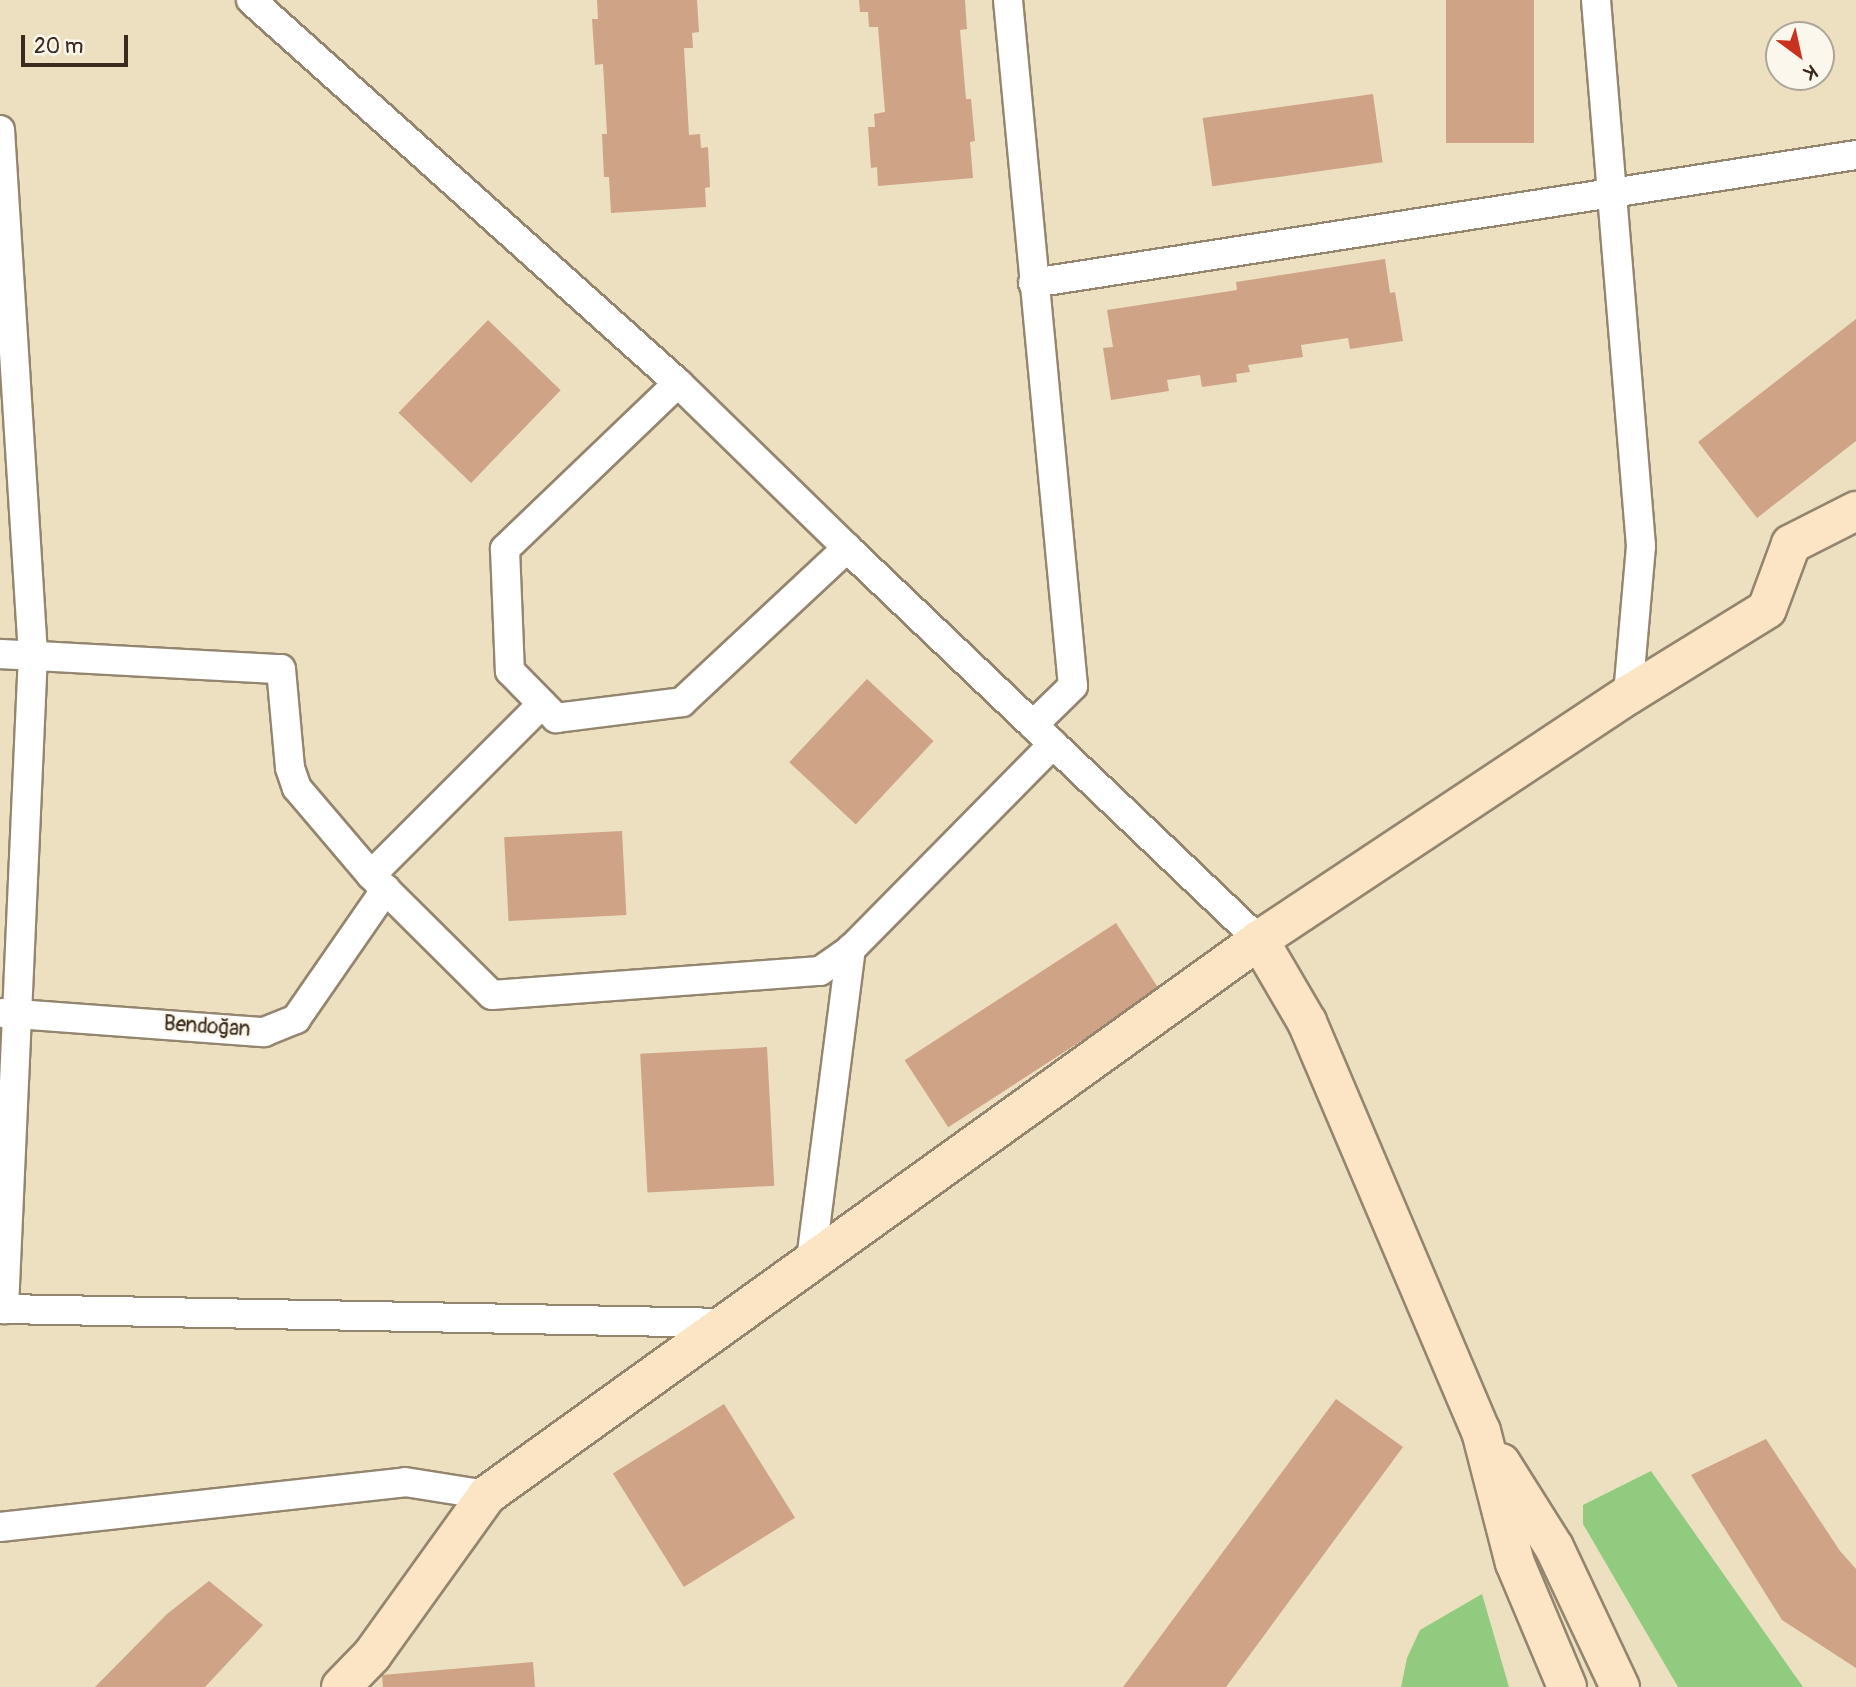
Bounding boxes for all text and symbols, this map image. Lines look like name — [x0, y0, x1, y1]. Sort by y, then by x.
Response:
scale bar — [24, 21, 131, 65]
north arrow — [1765, 21, 1835, 91]
text: 20 m — [34, 33, 83, 60]
text: K — [1799, 59, 1822, 85]
street label: Bendoğan — [163, 1011, 251, 1043]

